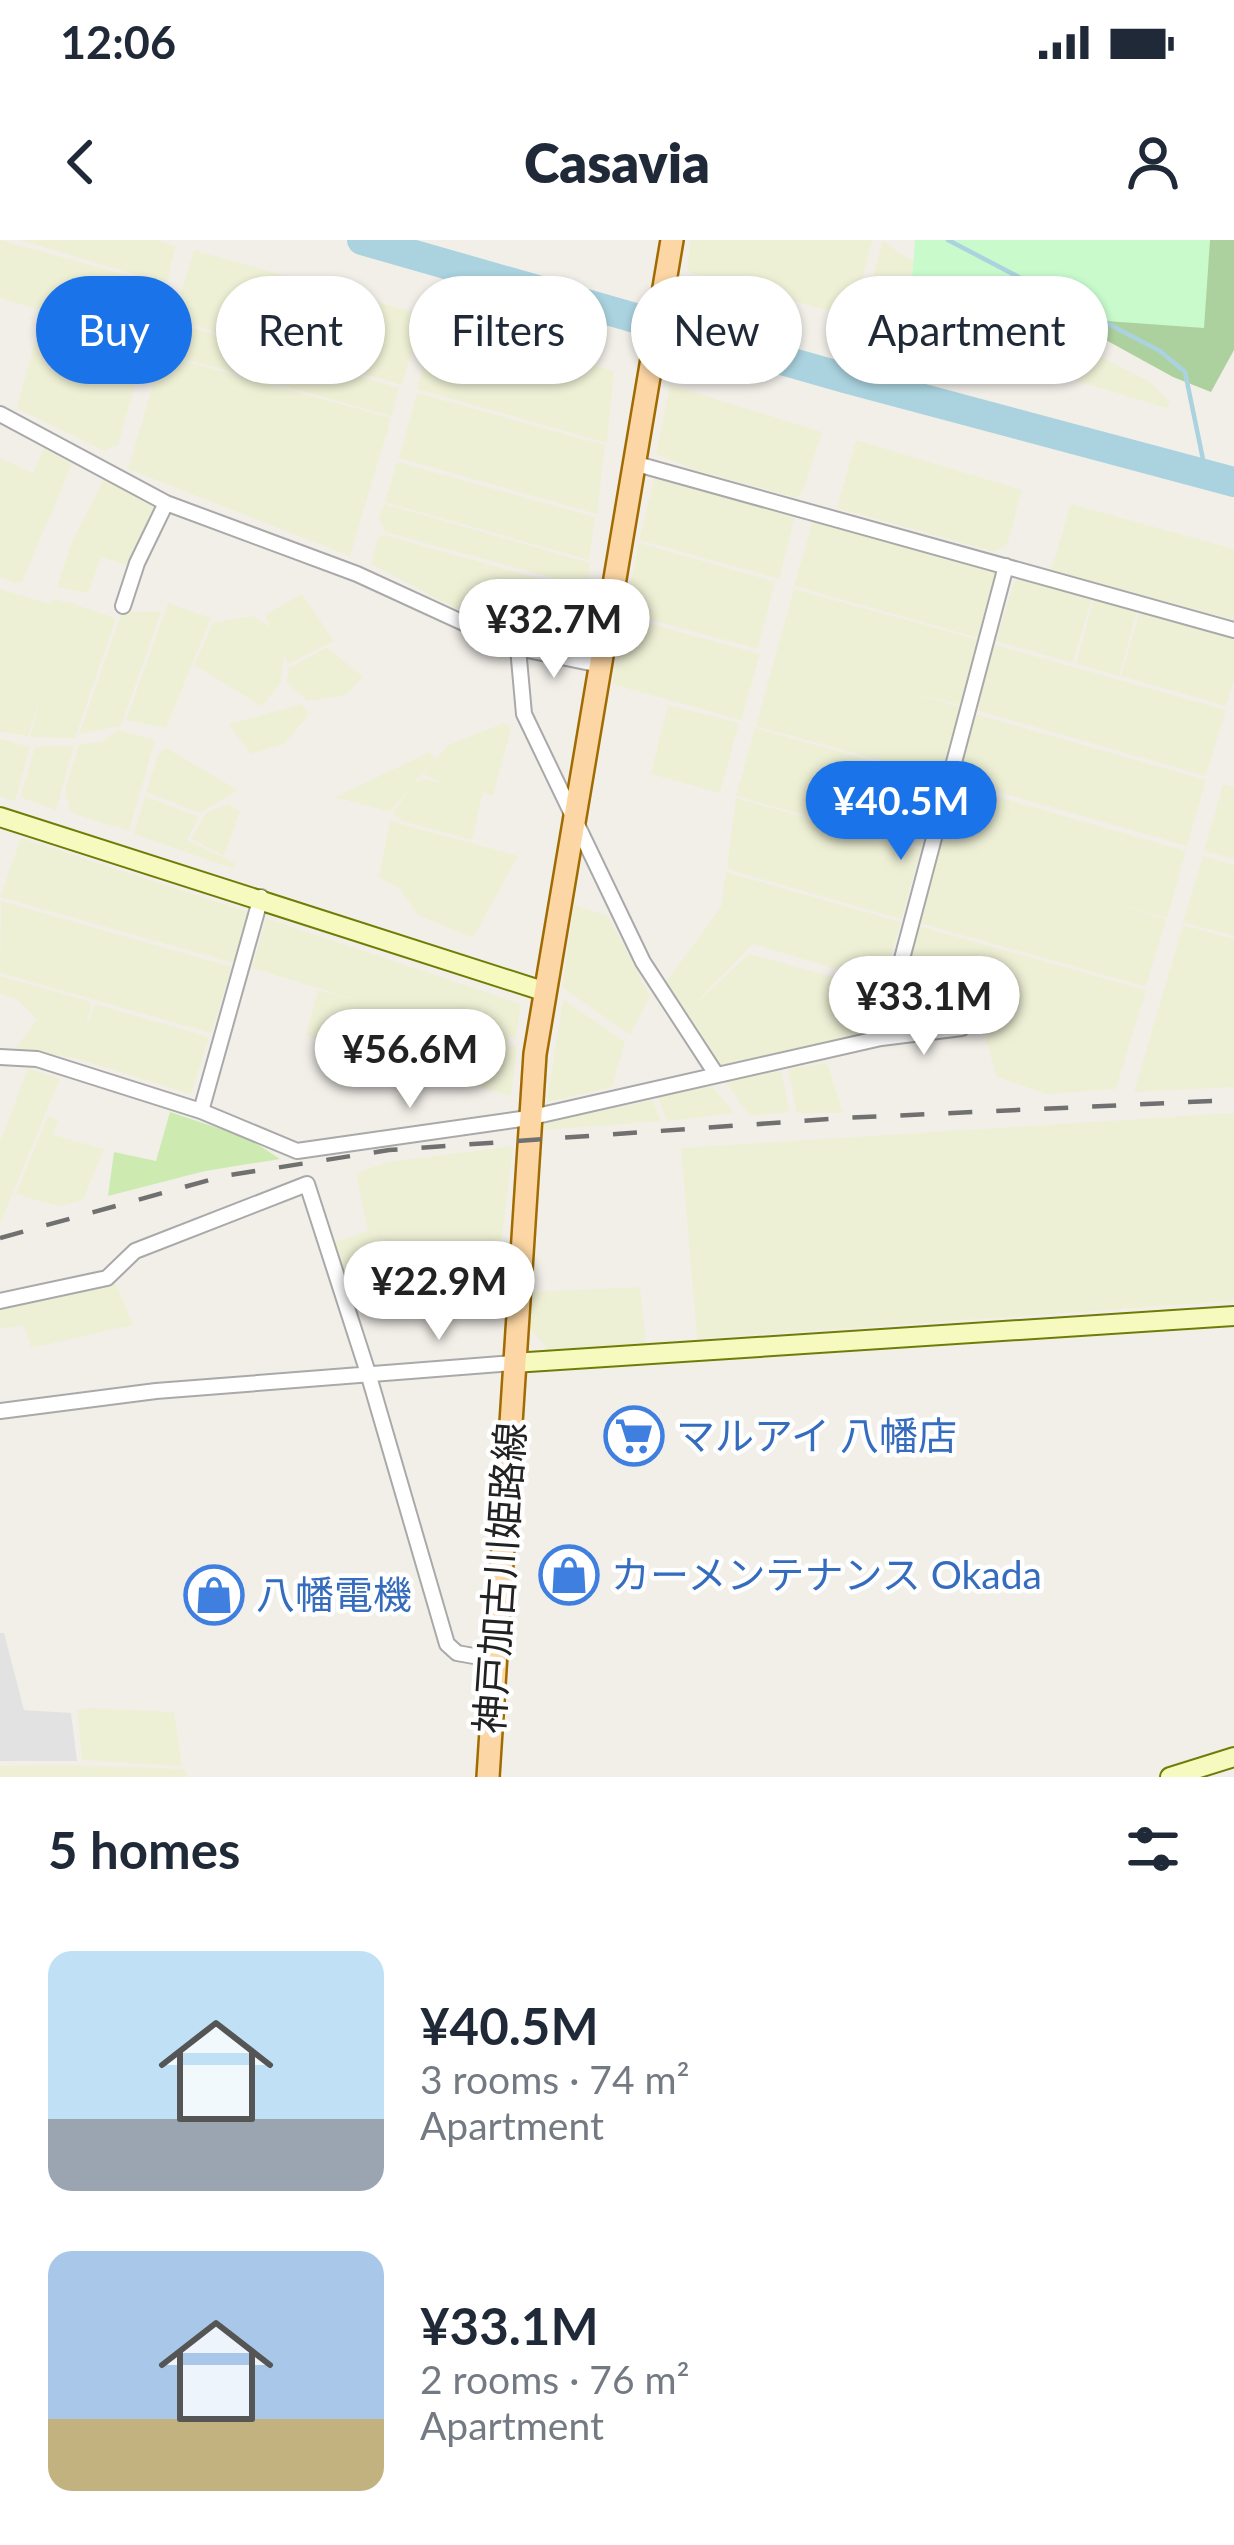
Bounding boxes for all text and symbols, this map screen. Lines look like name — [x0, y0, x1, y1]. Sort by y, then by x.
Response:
text: 12:06 — [60, 15, 176, 69]
icon: back — [48, 129, 114, 195]
icon: person — [1120, 129, 1186, 195]
text: Casavia — [524, 130, 710, 195]
chip: Buy — [36, 276, 192, 384]
chip: Rent — [216, 276, 385, 384]
chip: Filters — [409, 276, 607, 384]
chip: New — [631, 276, 802, 384]
chip: Apartment — [826, 276, 1108, 384]
pin: ¥32.7M — [456, 579, 652, 681]
text: ¥32.7M — [486, 595, 622, 641]
pin: ¥40.5M — [803, 761, 999, 863]
text: ¥40.5M — [833, 777, 969, 823]
pin: ¥33.1M — [826, 956, 1022, 1058]
text: ¥33.1M — [856, 972, 992, 1018]
pin: ¥56.6M — [312, 1009, 508, 1111]
text: ¥56.6M — [342, 1025, 478, 1071]
pin: ¥22.9M — [341, 1241, 537, 1343]
text: ¥22.9M — [371, 1257, 507, 1303]
supermarket icon: マルアイ 八幡店 — [603, 1405, 665, 1467]
place label: マルアイ 八幡店 — [676, 1412, 957, 1458]
street label: 神戸加古川姫路線 — [465, 1421, 533, 1735]
shop icon: カーメンテナンス Okada — [538, 1544, 600, 1606]
place label: カーメンテナンス Okada — [611, 1551, 1042, 1597]
shop icon: 八幡電機 — [183, 1564, 245, 1626]
place label: 八幡電機 — [256, 1571, 412, 1617]
icon: filters — [1120, 1816, 1186, 1882]
text: 5 homes — [48, 1819, 240, 1880]
text: ¥40.5M — [420, 1995, 599, 2056]
icon: home — [144, 1999, 288, 2143]
text: 3 rooms · 74 m² — [420, 2056, 690, 2102]
text: Apartment — [420, 2102, 604, 2148]
text: ¥33.1M — [420, 2295, 599, 2356]
icon: home — [144, 2299, 288, 2443]
text: 2 rooms · 76 m² — [420, 2356, 690, 2402]
text: Apartment — [420, 2402, 604, 2448]

